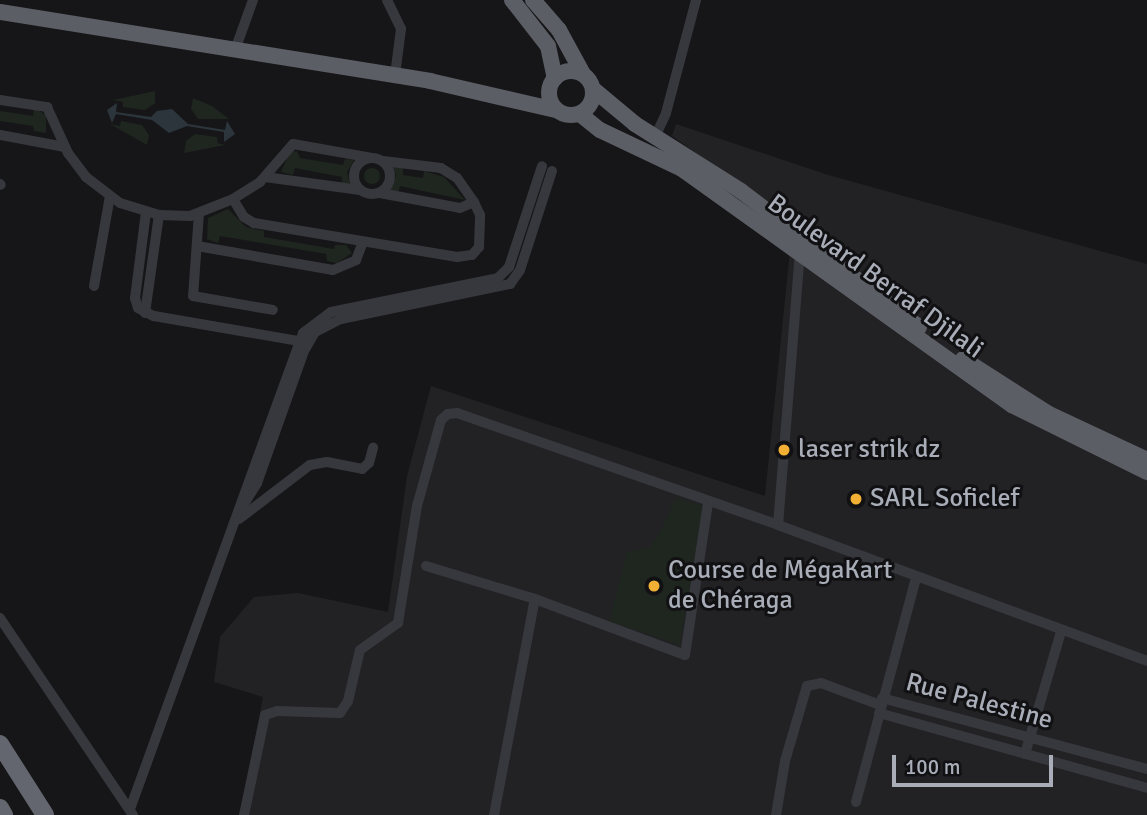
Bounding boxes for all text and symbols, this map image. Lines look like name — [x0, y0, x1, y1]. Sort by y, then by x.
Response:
street label: Boulevard Berraf Djilali — [761, 188, 989, 366]
place label: laser strik dz — [798, 434, 940, 466]
marker: laser strik dz — [776, 442, 792, 458]
place label: SARL Soficlef — [870, 483, 1019, 515]
marker: SARL Soficlef — [848, 491, 864, 507]
place label: Course de MégaKart de Chéraga — [668, 555, 892, 616]
marker: Course de MégaKart de Chéraga — [646, 578, 662, 594]
street label: Rue Palestine — [902, 667, 1056, 737]
scale bar — [895, 742, 1056, 786]
text: 100 m — [905, 754, 960, 780]

